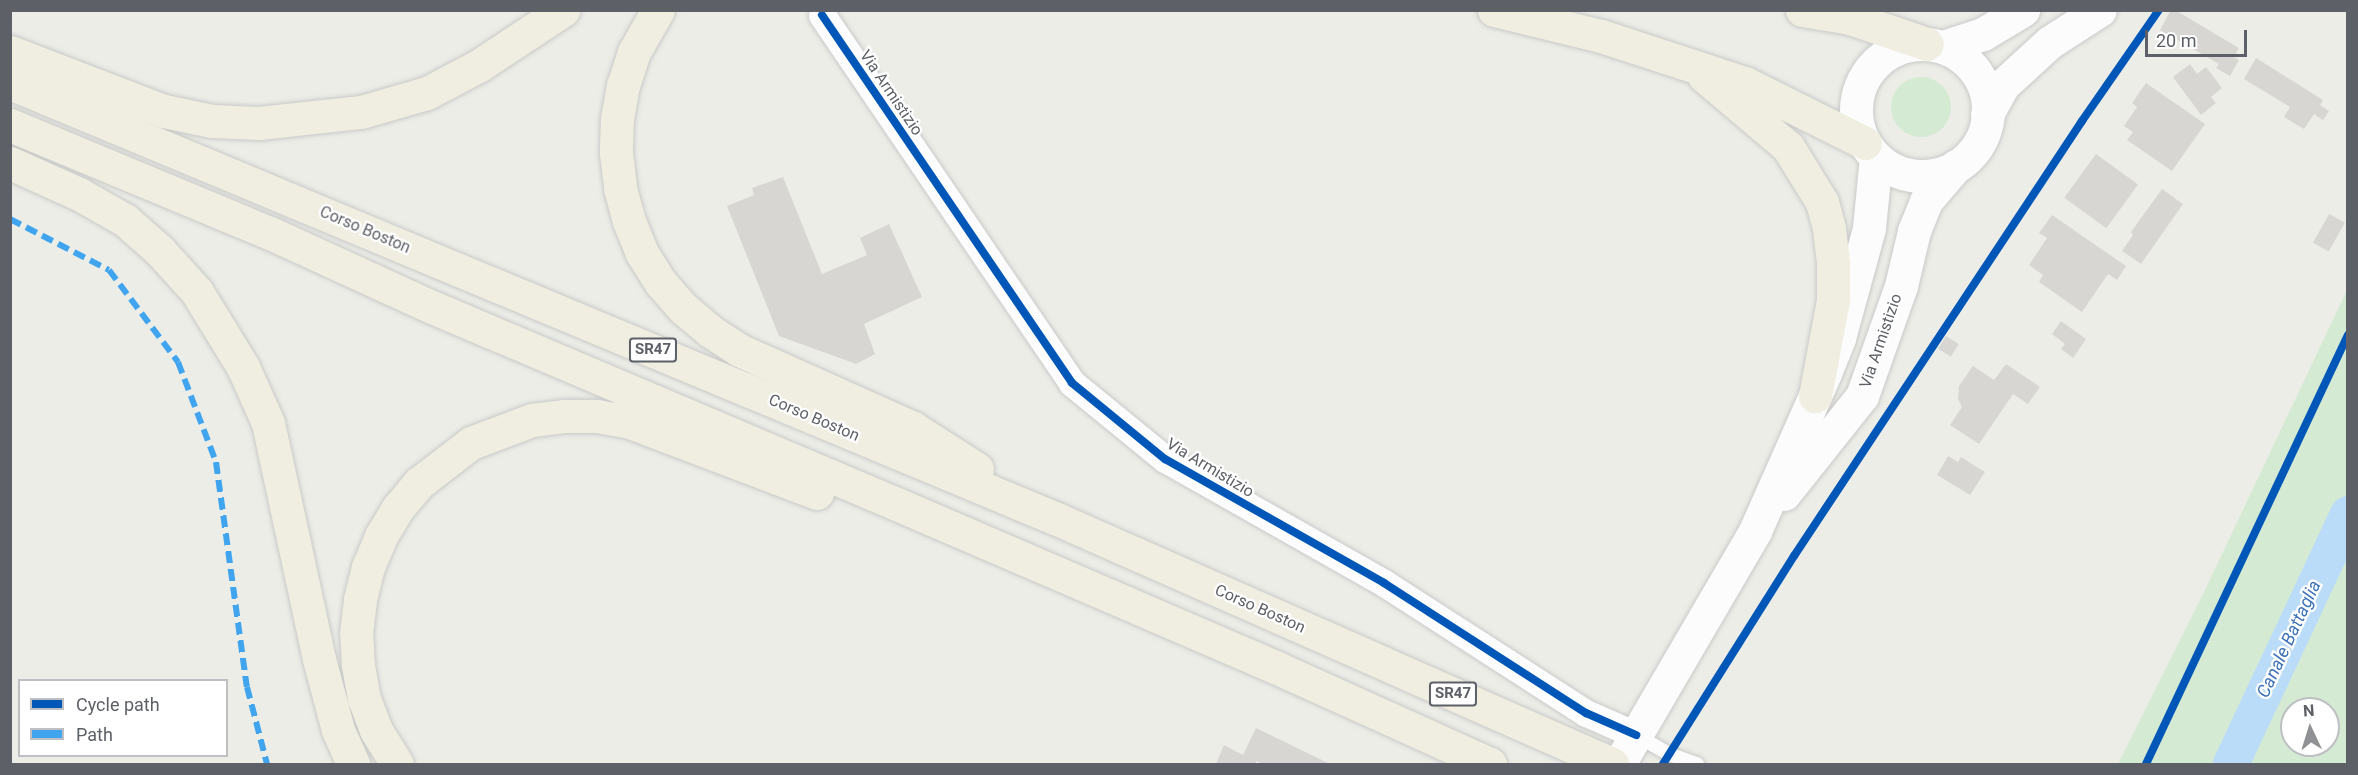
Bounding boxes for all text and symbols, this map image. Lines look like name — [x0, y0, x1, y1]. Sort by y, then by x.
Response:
scale bar — [2148, 18, 2250, 56]
text: 20 m — [2156, 30, 2196, 51]
street label: Via Armistizio — [855, 47, 927, 139]
street label: Corso Boston — [317, 202, 413, 258]
street label: Via Armistizio — [1856, 291, 1906, 391]
road number: SR47 — [628, 338, 678, 362]
street label: Corso Boston — [766, 390, 862, 446]
street label: Via Armistizio — [1163, 434, 1257, 502]
water label: Canale Battaglia — [2252, 577, 2326, 701]
street label: Corso Boston — [1212, 581, 1308, 637]
legend — [18, 679, 228, 757]
road number: SR47 — [1428, 682, 1478, 706]
text: Cycle path — [76, 694, 160, 715]
north arrow — [2280, 697, 2340, 757]
text: N — [2303, 701, 2315, 720]
text: Path — [76, 724, 113, 745]

